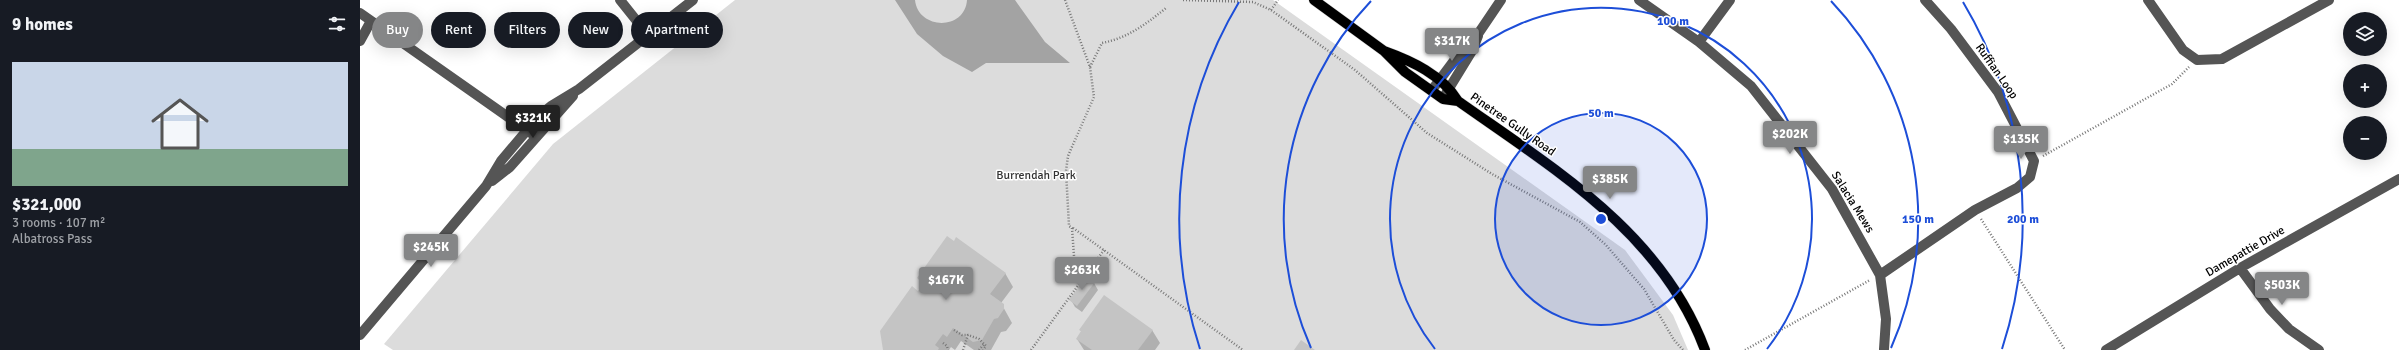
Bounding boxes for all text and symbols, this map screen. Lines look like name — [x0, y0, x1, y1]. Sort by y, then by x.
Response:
chip: Buy — [372, 12, 423, 48]
chip: Rent — [431, 12, 486, 48]
chip: Filters — [494, 12, 560, 48]
chip: New — [568, 12, 623, 48]
chip: Apartment — [631, 12, 723, 48]
map controls — [2343, 12, 2387, 160]
button: layers — [2343, 12, 2387, 56]
icon: filters — [326, 13, 348, 35]
text: 9 homes — [12, 14, 73, 35]
text: 100 m — [1657, 14, 1689, 29]
pin: $317K — [1424, 28, 1480, 62]
text: $317K — [1434, 33, 1470, 49]
street label: Ruffian Loop — [1972, 41, 2021, 102]
button: + — [2343, 64, 2387, 108]
icon: home — [144, 88, 216, 160]
street label: Pinetree Gully Road — [1467, 89, 1558, 159]
pin: $321K — [505, 105, 561, 139]
text: 50 m — [1588, 106, 1614, 121]
text: $321K — [515, 110, 551, 126]
button: − — [2343, 116, 2387, 160]
pin: $202K — [1762, 121, 1818, 155]
text: $202K — [1772, 126, 1808, 142]
pin: $135K — [1993, 126, 2049, 160]
text: $135K — [2003, 131, 2039, 147]
pin: $385K — [1582, 166, 1638, 200]
park label: Burrendah Park — [996, 168, 1076, 183]
street label: Salacia Mews — [1828, 169, 1877, 236]
text: $385K — [1592, 171, 1628, 187]
text: $321,000 — [12, 194, 81, 215]
centre of rings — [1594, 212, 1608, 226]
text: 150 m — [1902, 212, 1934, 227]
text: 200 m — [2007, 212, 2039, 227]
text: 3 rooms · 107 m² — [12, 215, 105, 231]
street label: Damepattie Drive — [2203, 223, 2287, 280]
text: Albatross Pass — [12, 231, 92, 247]
pin: $245K — [403, 234, 459, 268]
text: $245K — [413, 239, 449, 255]
pin: $263K — [1054, 257, 1110, 291]
text: $263K — [1064, 262, 1100, 278]
pin: $167K — [918, 267, 974, 301]
text: $167K — [928, 272, 964, 288]
pin: $503K — [2254, 272, 2310, 306]
text: $503K — [2264, 277, 2300, 293]

